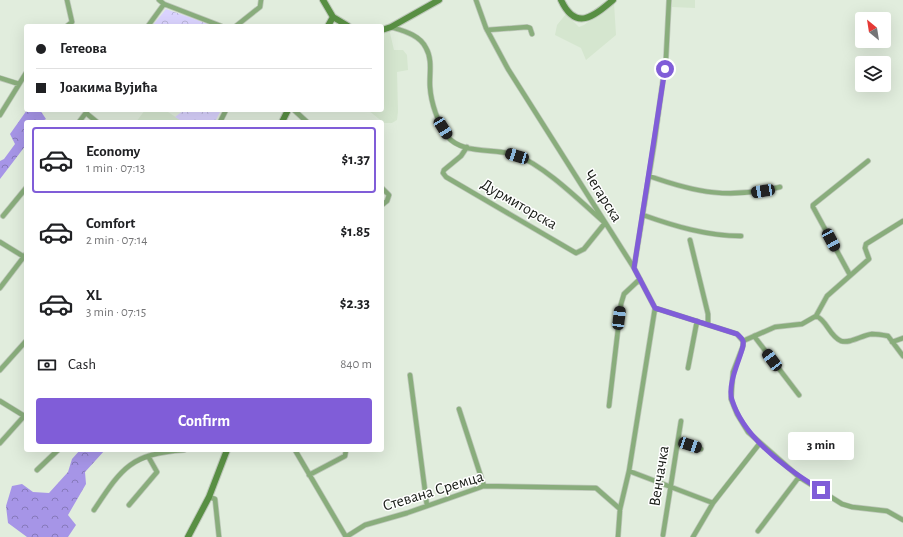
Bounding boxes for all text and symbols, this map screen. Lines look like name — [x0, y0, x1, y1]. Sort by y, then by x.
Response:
north arrow — [855, 12, 891, 48]
map controls — [855, 12, 891, 92]
text: Гетеова — [60, 41, 107, 56]
button: layers — [855, 56, 891, 92]
route start — [656, 60, 674, 78]
text: Јоакима Вујића — [60, 80, 158, 95]
car — [432, 115, 454, 141]
icon: car — [38, 142, 74, 178]
text: Economy — [86, 144, 140, 159]
car — [504, 147, 530, 165]
text: $1.37 — [341, 152, 370, 167]
text: 1 min · 07:13 — [86, 162, 145, 175]
street label: Чегарска — [581, 167, 625, 225]
street label: Дурмиторска — [478, 176, 560, 233]
car — [750, 183, 776, 199]
icon: car — [38, 214, 74, 250]
text: Comfort — [86, 216, 135, 231]
text: $1.85 — [341, 224, 370, 239]
car — [820, 227, 842, 253]
text: 2 min · 07:14 — [86, 234, 148, 247]
icon: car — [38, 286, 74, 322]
text: XL — [86, 288, 102, 303]
text: $2.33 — [340, 296, 370, 311]
car — [612, 305, 626, 331]
text: 3 min · 07:15 — [86, 306, 146, 319]
car — [760, 347, 784, 373]
icon: cash — [36, 354, 58, 376]
text: Cash — [68, 357, 96, 372]
text: 840 m — [340, 358, 372, 371]
button: Confirm — [36, 398, 372, 444]
callout: 3 min — [788, 432, 854, 460]
car — [677, 436, 703, 454]
text: 3 min — [807, 439, 835, 452]
street label: Венчачка — [646, 445, 672, 507]
street label: Стевана Сремца — [381, 468, 485, 514]
route end — [812, 481, 830, 499]

